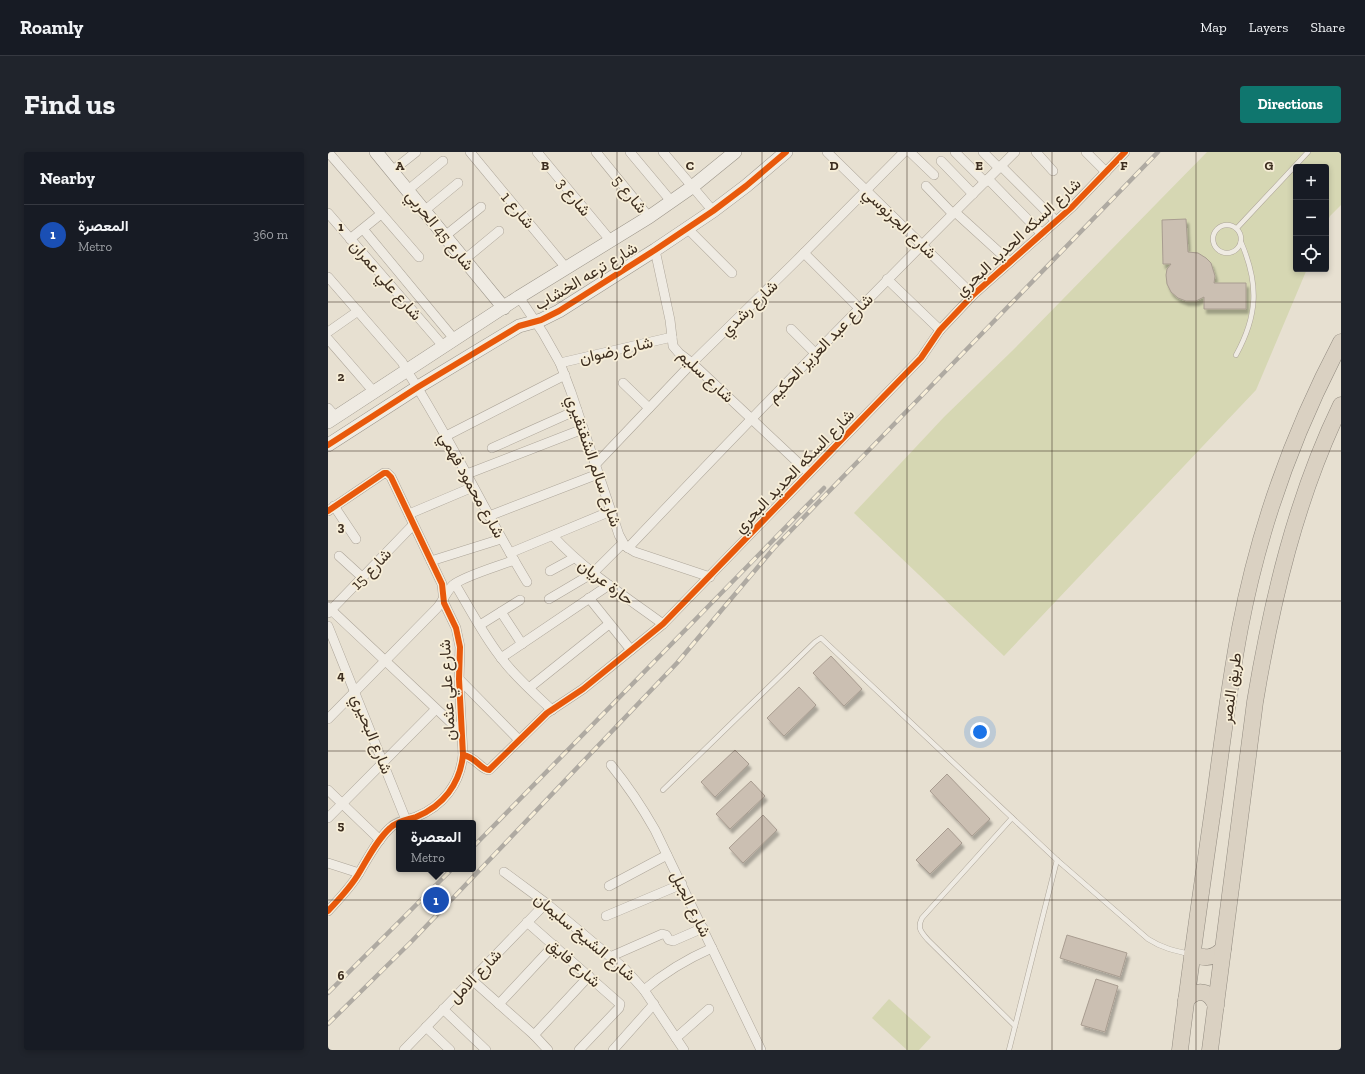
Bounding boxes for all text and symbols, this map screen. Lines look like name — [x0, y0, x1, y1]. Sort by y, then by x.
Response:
text: Roamly — [20, 16, 83, 39]
text: Map — [1200, 19, 1227, 36]
text: Layers — [1249, 19, 1288, 36]
text: Share — [1310, 19, 1345, 36]
button: Directions — [1240, 86, 1341, 123]
text: Find us — [24, 88, 115, 121]
text: A — [396, 158, 405, 173]
text: B — [541, 158, 549, 173]
text: C — [686, 158, 694, 173]
text: D — [829, 158, 839, 173]
text: E — [975, 158, 983, 173]
text: F — [1120, 158, 1128, 173]
text: G — [1265, 158, 1274, 173]
map controls — [1293, 164, 1329, 272]
button: + — [1293, 164, 1329, 200]
text: Nearby — [40, 168, 95, 188]
street label: شارع 5 — [607, 171, 651, 218]
street label: شارع 3 — [551, 174, 595, 221]
street label: شارع السكه الحديد البحري — [951, 174, 1087, 303]
street label: شارع الجرنوسي — [857, 183, 941, 266]
street label: شارع 45 الحربي — [399, 186, 478, 277]
street label: شارع 1 — [496, 188, 539, 233]
button: − — [1293, 200, 1329, 236]
text: المعصرة — [78, 217, 129, 235]
text: 1 — [338, 219, 344, 234]
text: 1 — [50, 227, 56, 242]
text: 360 m — [253, 227, 288, 242]
street label: شارع علي عمران — [343, 236, 426, 327]
button: locate — [1293, 236, 1329, 272]
street label: شارع ترعه الخشاب — [531, 238, 642, 316]
text: Metro — [78, 239, 112, 254]
street label: شارع رشدي — [716, 276, 784, 343]
street label: شارع عبد العزيز الحكيم — [763, 290, 878, 408]
street label: شارع رضوان — [577, 332, 655, 370]
street label: شارع سليم — [673, 345, 738, 408]
text: 2 — [338, 369, 345, 384]
street label: شارع سالم الشقنقيري — [559, 393, 625, 531]
street label: شارع السكه الحديد البحري — [730, 405, 861, 540]
street label: شارع محمود فهمي — [432, 429, 509, 543]
text: 3 — [338, 519, 345, 534]
street label: شارع 15 — [347, 544, 397, 595]
street label: حارة عريان — [574, 555, 638, 610]
street label: شارع علي عثمان — [435, 639, 463, 741]
street label: طريق النصر — [1216, 651, 1246, 726]
text: 4 — [337, 668, 345, 683]
street label: شارع البحيري — [344, 691, 397, 778]
your location — [970, 722, 990, 742]
text: 5 — [338, 818, 345, 833]
popup — [396, 820, 476, 872]
text: المعصرة — [411, 828, 461, 846]
text: Metro — [411, 850, 445, 865]
street label: شارع الجبل — [665, 868, 715, 941]
pin: 1 — [423, 885, 449, 915]
street label: شارع الشيخ سليمان — [529, 889, 640, 987]
street label: شارع فايق — [542, 935, 605, 993]
street label: شارع الامل — [445, 945, 507, 1008]
text: 6 — [338, 968, 345, 983]

